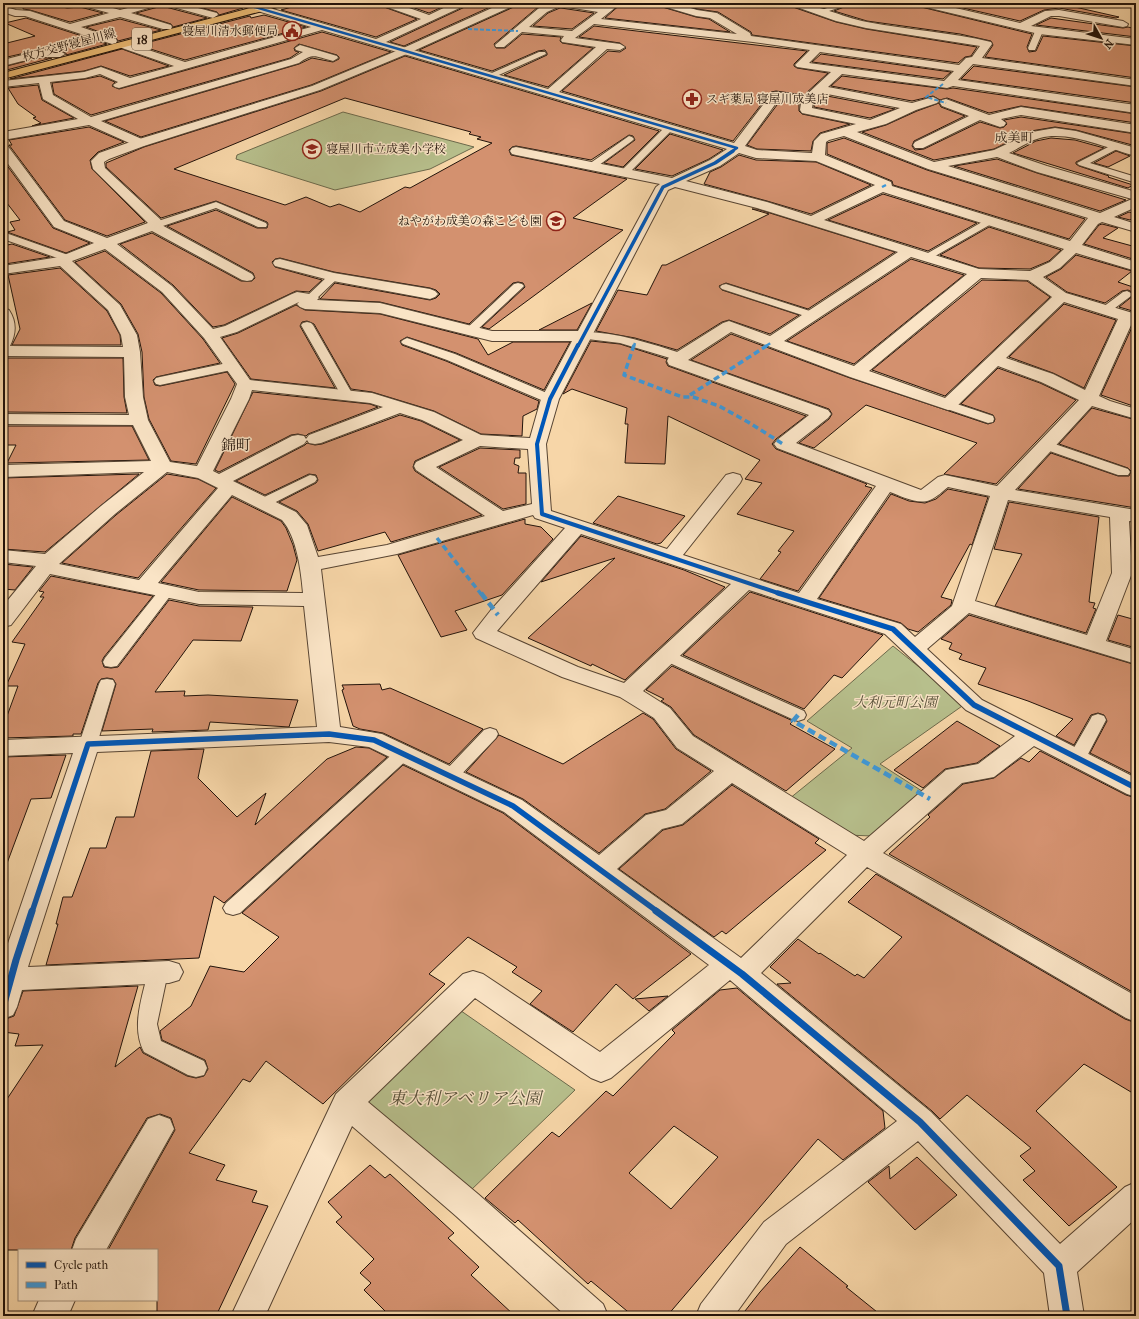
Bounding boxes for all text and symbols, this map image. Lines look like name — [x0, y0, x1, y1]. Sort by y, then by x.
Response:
north arrow — [1081, 18, 1121, 58]
public building icon: 寝屋川清水郵便局 — [281, 20, 303, 42]
place label: 寝屋川清水郵便局 — [182, 24, 278, 38]
street label: 枚方交野寝屋川線 — [21, 26, 117, 64]
road number: 18 — [132, 28, 152, 50]
text: N — [1100, 37, 1116, 52]
pharmacy icon: スギ薬局 寝屋川成美店 — [681, 88, 703, 110]
place label: スギ薬局 寝屋川成美店 — [706, 92, 829, 106]
district label: 成美町 — [994, 130, 1034, 145]
school or university icon: 寝屋川市立成美小学校 — [301, 138, 323, 160]
place label: 寝屋川市立成美小学校 — [326, 142, 446, 156]
school or university icon: ねやがわ成美の森こども園 — [545, 210, 567, 232]
place label: ねやがわ成美の森こども園 — [398, 214, 542, 228]
district label: 錦町 — [221, 436, 251, 454]
park label: 大利元町公園 — [853, 694, 939, 711]
park label: 東大利アベリア公園 — [389, 1088, 544, 1108]
legend — [18, 1249, 158, 1301]
text: Cycle path — [54, 1258, 109, 1272]
text: Path — [54, 1278, 78, 1292]

